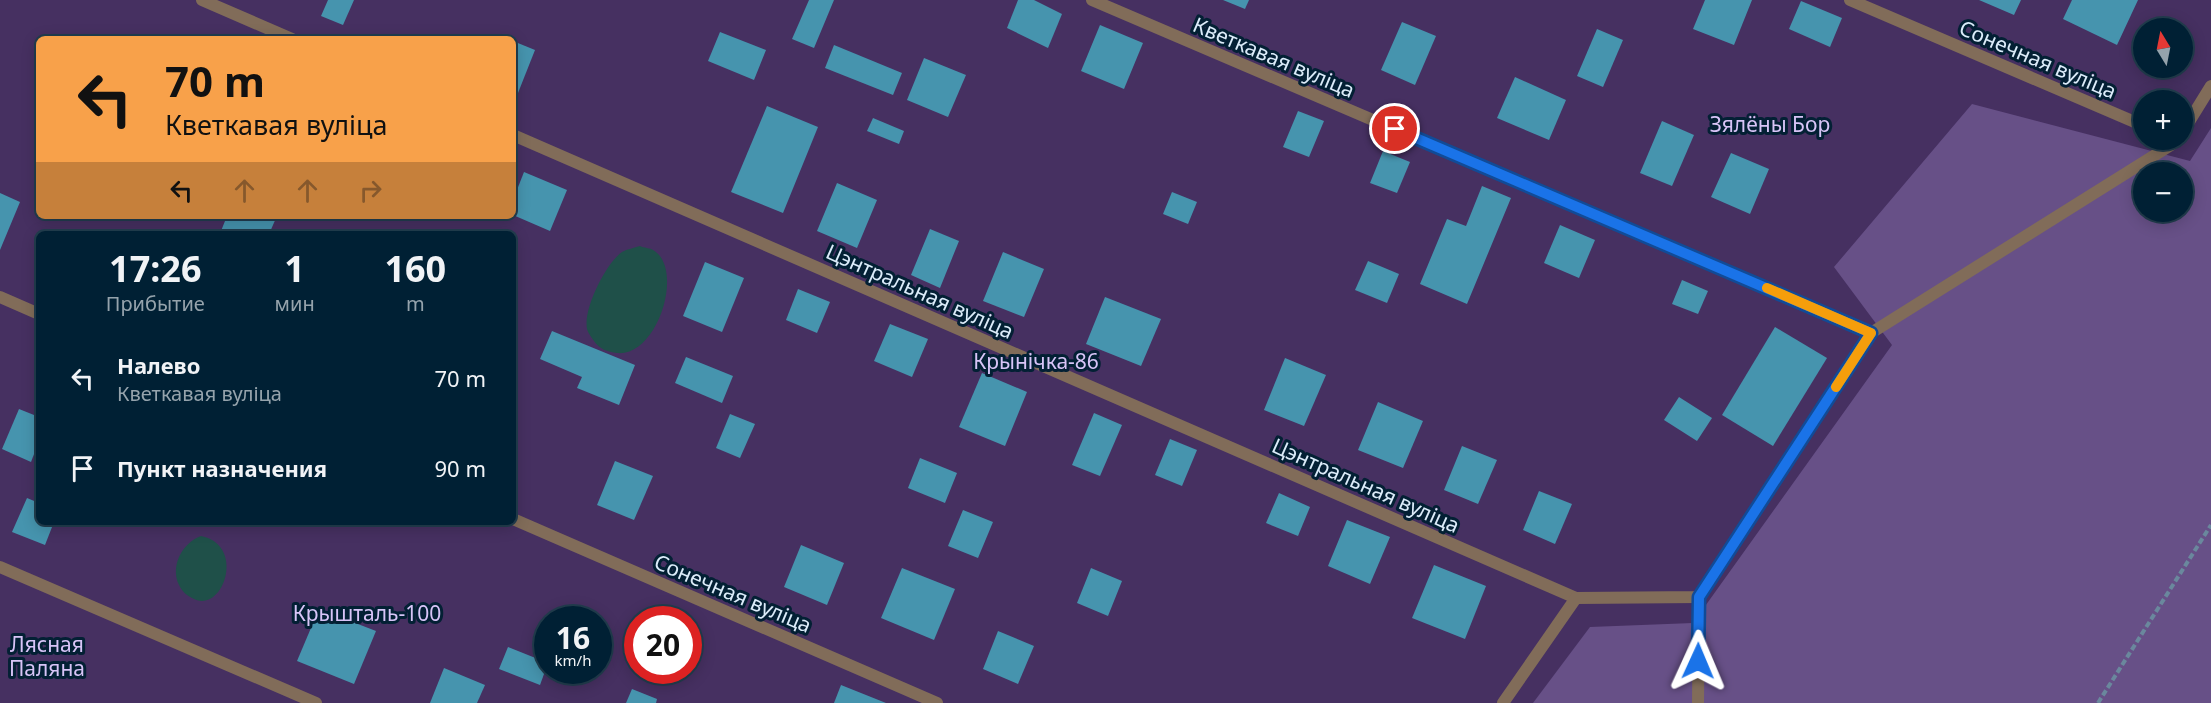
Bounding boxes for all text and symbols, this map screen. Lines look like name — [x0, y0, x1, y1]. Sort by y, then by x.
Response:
street label: Кветкавая вуліца — [1189, 10, 1359, 104]
street label: Сонечная вуліца — [1955, 13, 2121, 105]
north arrow — [2133, 18, 2193, 78]
map controls — [2133, 18, 2193, 222]
text: 70 m — [165, 52, 265, 109]
icon: left — [66, 60, 144, 138]
button: + — [2133, 90, 2193, 150]
pin — [1369, 103, 1420, 154]
text: Кветкавая вуліца — [165, 106, 388, 143]
park label: Зялёны Бор — [1710, 110, 1830, 138]
icon: arrive — [1378, 112, 1411, 145]
button: − — [2133, 162, 2193, 222]
icon: left — [165, 174, 198, 207]
icon: ahead — [228, 174, 261, 207]
icon: ahead — [291, 174, 324, 207]
icon: right — [354, 174, 387, 207]
street label: Цэнтральная вуліца — [822, 237, 1018, 345]
text: 17:26 — [109, 244, 202, 293]
text: 1 — [284, 244, 305, 293]
text: 160 — [384, 244, 446, 293]
text: Прибытие — [106, 290, 205, 317]
text: мин — [275, 290, 315, 317]
text: m — [406, 290, 425, 317]
park label: Крынічка-86 — [973, 347, 1099, 375]
text: Налево — [117, 350, 200, 380]
icon: left — [66, 362, 99, 395]
text: 70 m — [435, 363, 486, 393]
text: Кветкавая вуліца — [117, 380, 282, 407]
street label: Цэнтральная вуліца — [1268, 431, 1464, 539]
icon: arrive — [66, 452, 99, 485]
text: Пункт назначения — [117, 453, 327, 483]
text: 90 m — [435, 453, 486, 483]
street label: Сонечная вуліца — [650, 547, 816, 639]
park label: Крышталь-100 — [293, 599, 441, 627]
speed limit sign: 20 — [624, 606, 702, 684]
text: 16 — [556, 617, 590, 658]
position arrow — [1666, 629, 1730, 693]
park label: Лясная Паляна — [9, 630, 85, 682]
text: km/h — [555, 650, 591, 670]

